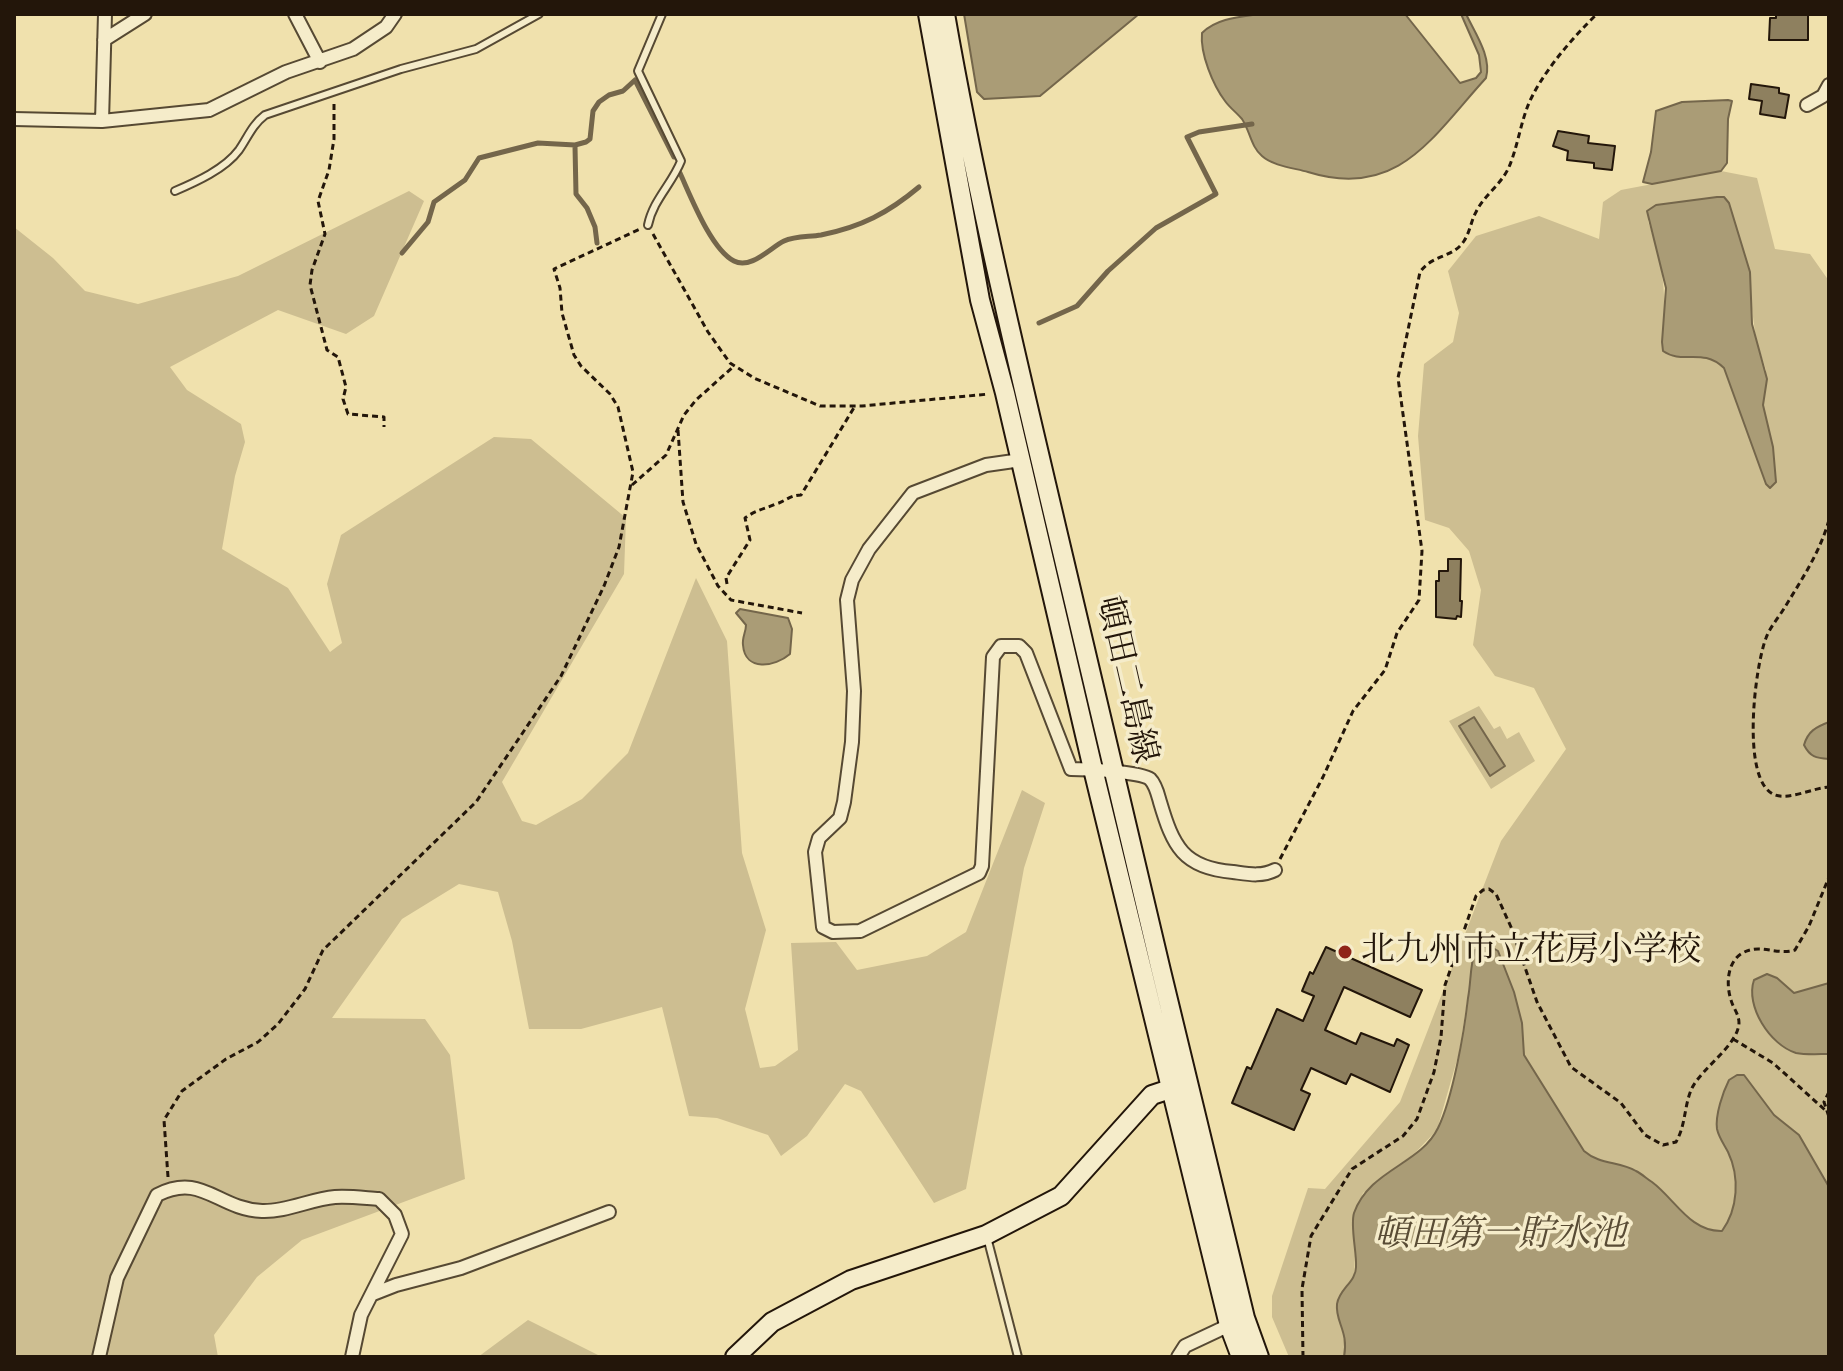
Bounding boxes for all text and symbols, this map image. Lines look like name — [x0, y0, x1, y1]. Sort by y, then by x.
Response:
street label: 頓田二島線 — [1086, 593, 1164, 767]
place label: 北九州市立花房小学校 — [1361, 932, 1701, 972]
marker: 北九州市立花房小学校 — [1336, 943, 1354, 961]
water label: 頓田第一貯水池 — [1374, 1215, 1626, 1259]

